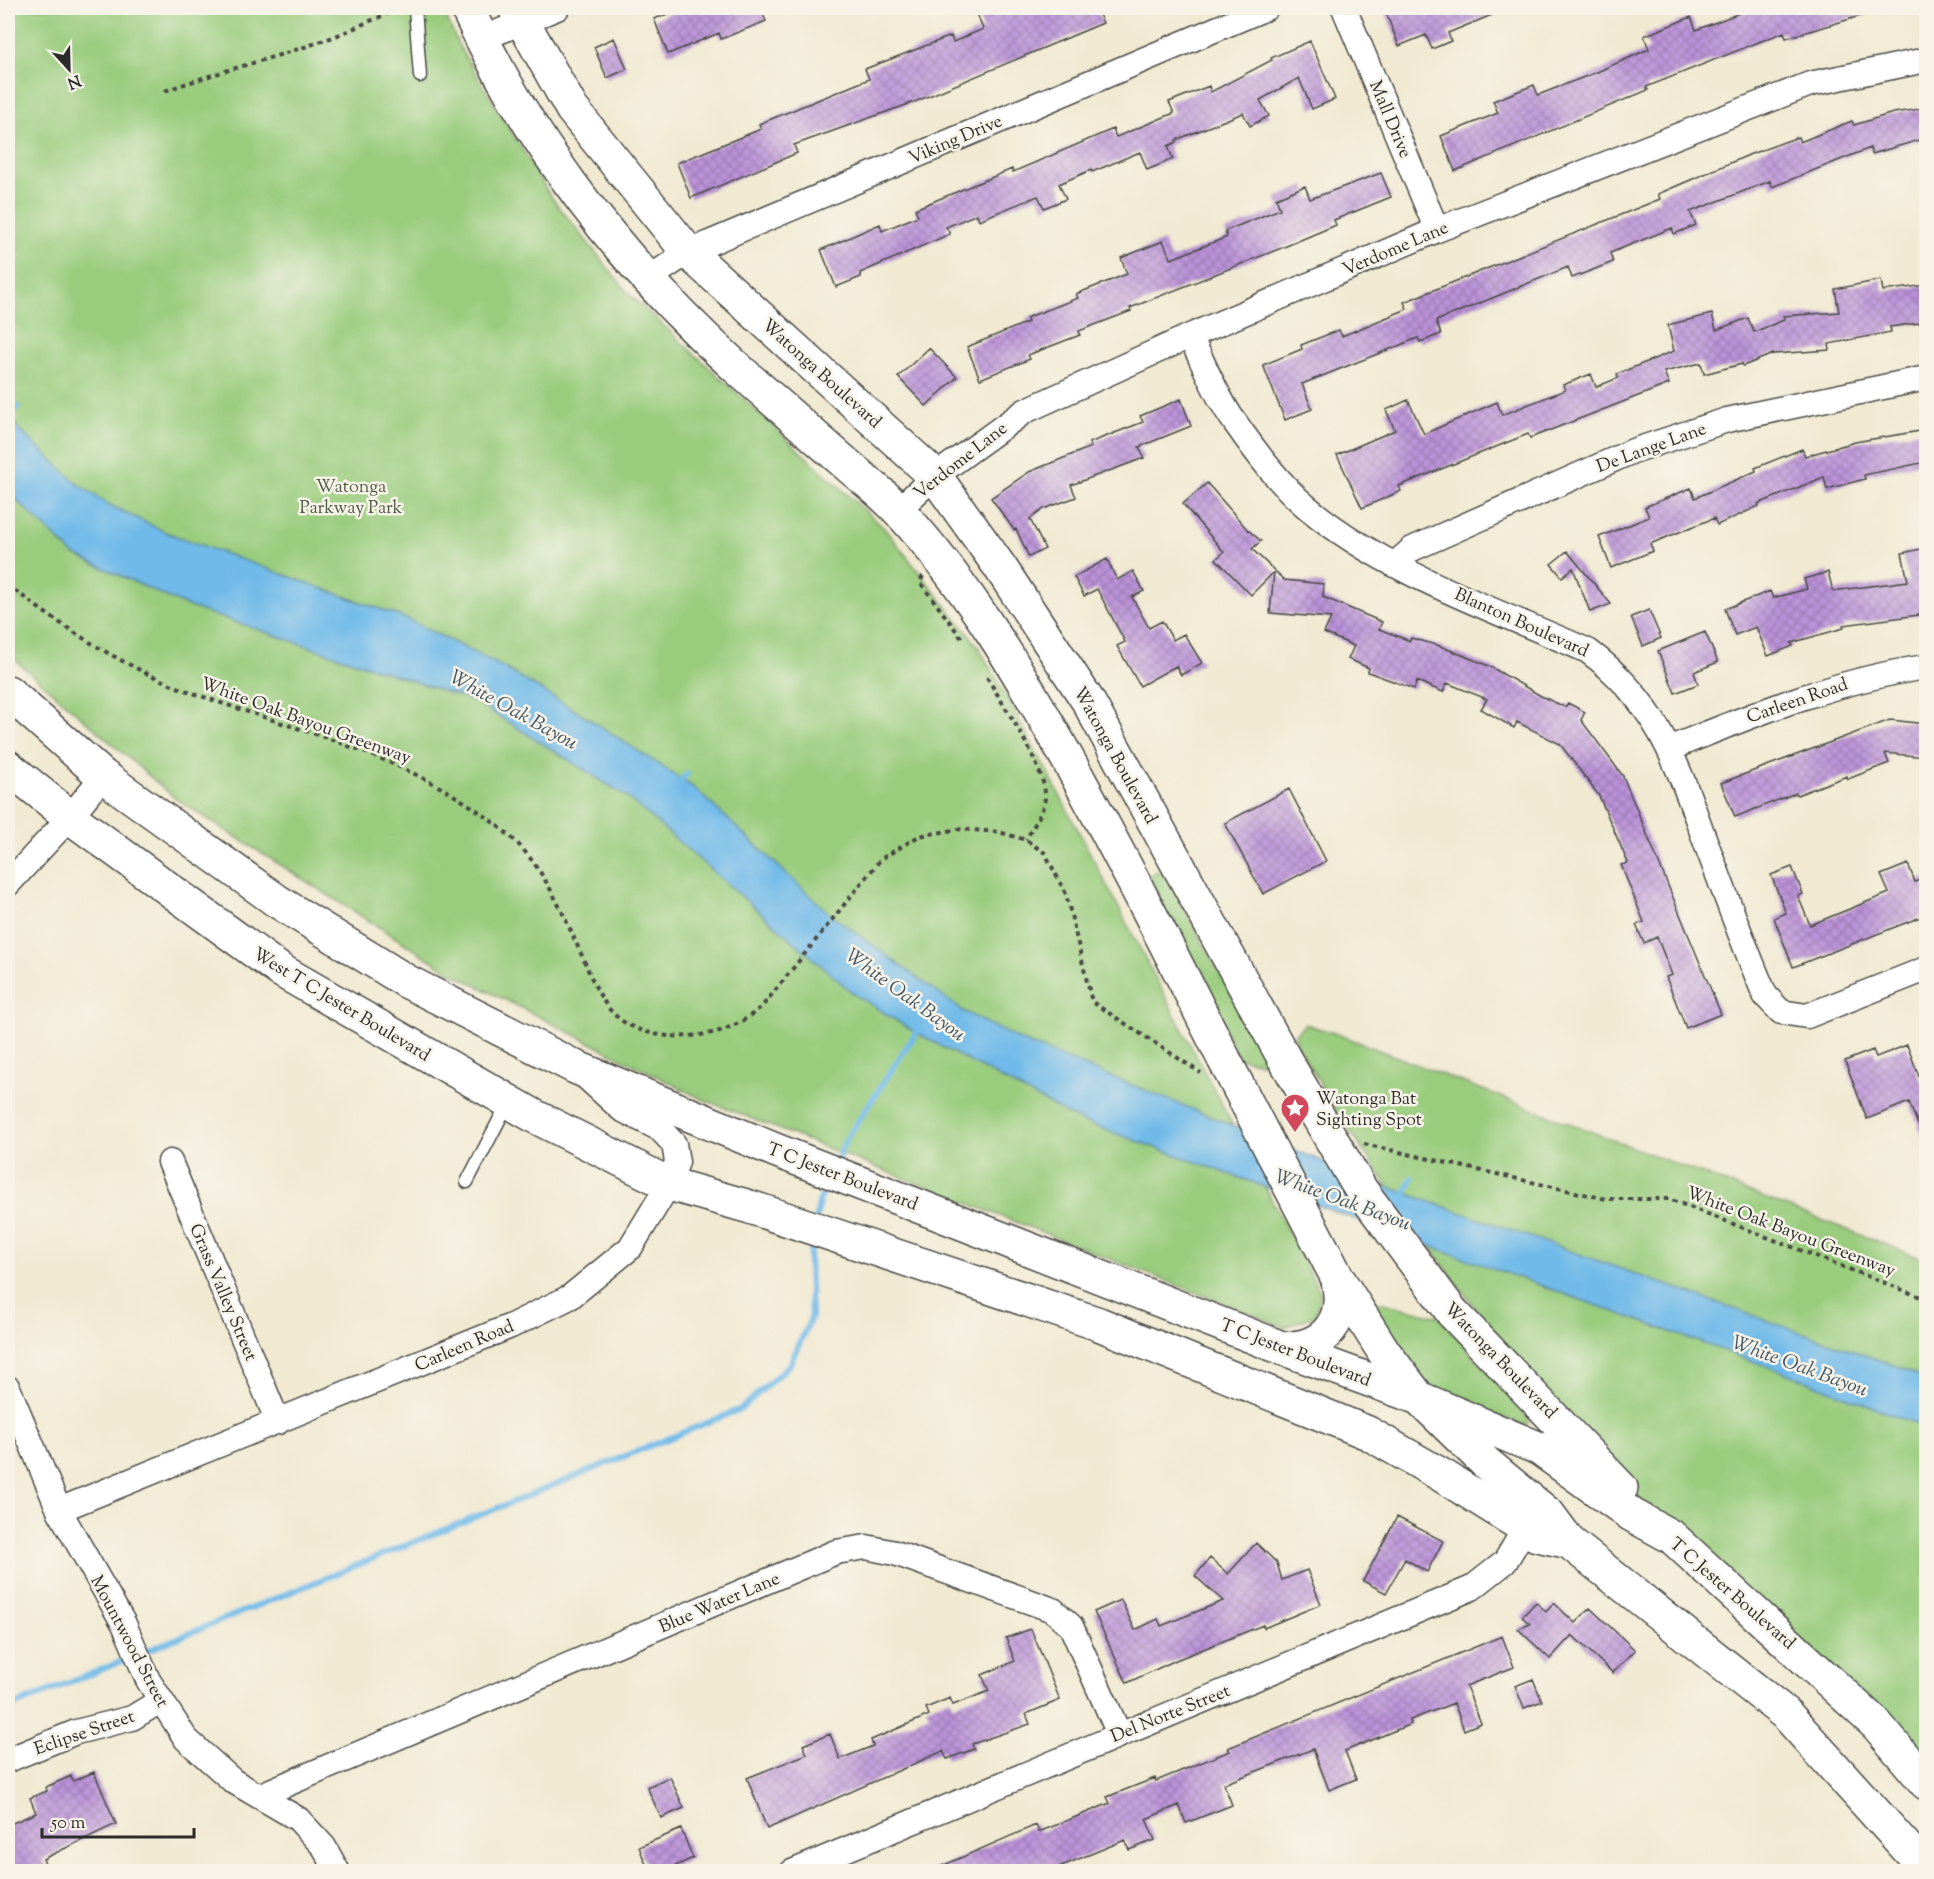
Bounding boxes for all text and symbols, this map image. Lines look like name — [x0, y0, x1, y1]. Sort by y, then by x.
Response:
north arrow — [39, 39, 99, 99]
text: N — [63, 68, 84, 94]
street label: Mall Drive — [1361, 77, 1417, 163]
street label: Viking Drive — [905, 109, 1007, 172]
street label: Verdome Lane — [1339, 216, 1453, 284]
street label: Watonga Boulevard — [755, 314, 886, 435]
street label: Verdome Lane — [909, 417, 1014, 507]
street label: De Lange Lane — [1593, 417, 1710, 481]
park label: Watonga Parkway Park — [300, 475, 403, 522]
street label: Blanton Boulevard — [1450, 583, 1592, 665]
water label: White Oak Bayou — [443, 664, 583, 759]
street label: White Oak Bayou Greenway — [196, 672, 414, 772]
street label: Carleen Road — [1744, 672, 1852, 731]
street label: Watonga Boulevard — [1066, 683, 1163, 829]
street label: West T C Jester Boulevard — [247, 942, 435, 1069]
water label: White Oak Bayou — [838, 942, 971, 1050]
place label: Watonga Bat Sighting Spot — [1316, 1087, 1422, 1134]
place icon: Watonga Bat Sighting Spot — [1279, 1092, 1311, 1134]
street label: T C Jester Boulevard — [763, 1137, 921, 1219]
water label: White Oak Bayou — [1270, 1163, 1415, 1240]
street label: White Oak Bayou Greenway — [1682, 1181, 1899, 1285]
street label: Grass Valley Street — [182, 1220, 263, 1365]
street label: Watonga Boulevard — [1437, 1297, 1562, 1426]
street label: T C Jester Boulevard — [1216, 1313, 1374, 1395]
street label: Carleen Road — [411, 1314, 518, 1379]
water label: White Oak Bayou — [1727, 1329, 1872, 1406]
street label: T C Jester Boulevard — [1663, 1532, 1800, 1657]
street label: Blue Water Lane — [655, 1567, 784, 1641]
street label: Mountwood Street — [82, 1571, 174, 1713]
street label: Del Norte Street — [1107, 1679, 1234, 1751]
street label: Eclipse Street — [31, 1705, 138, 1763]
scale bar — [42, 1801, 194, 1839]
text: 50 m — [50, 1811, 86, 1837]

